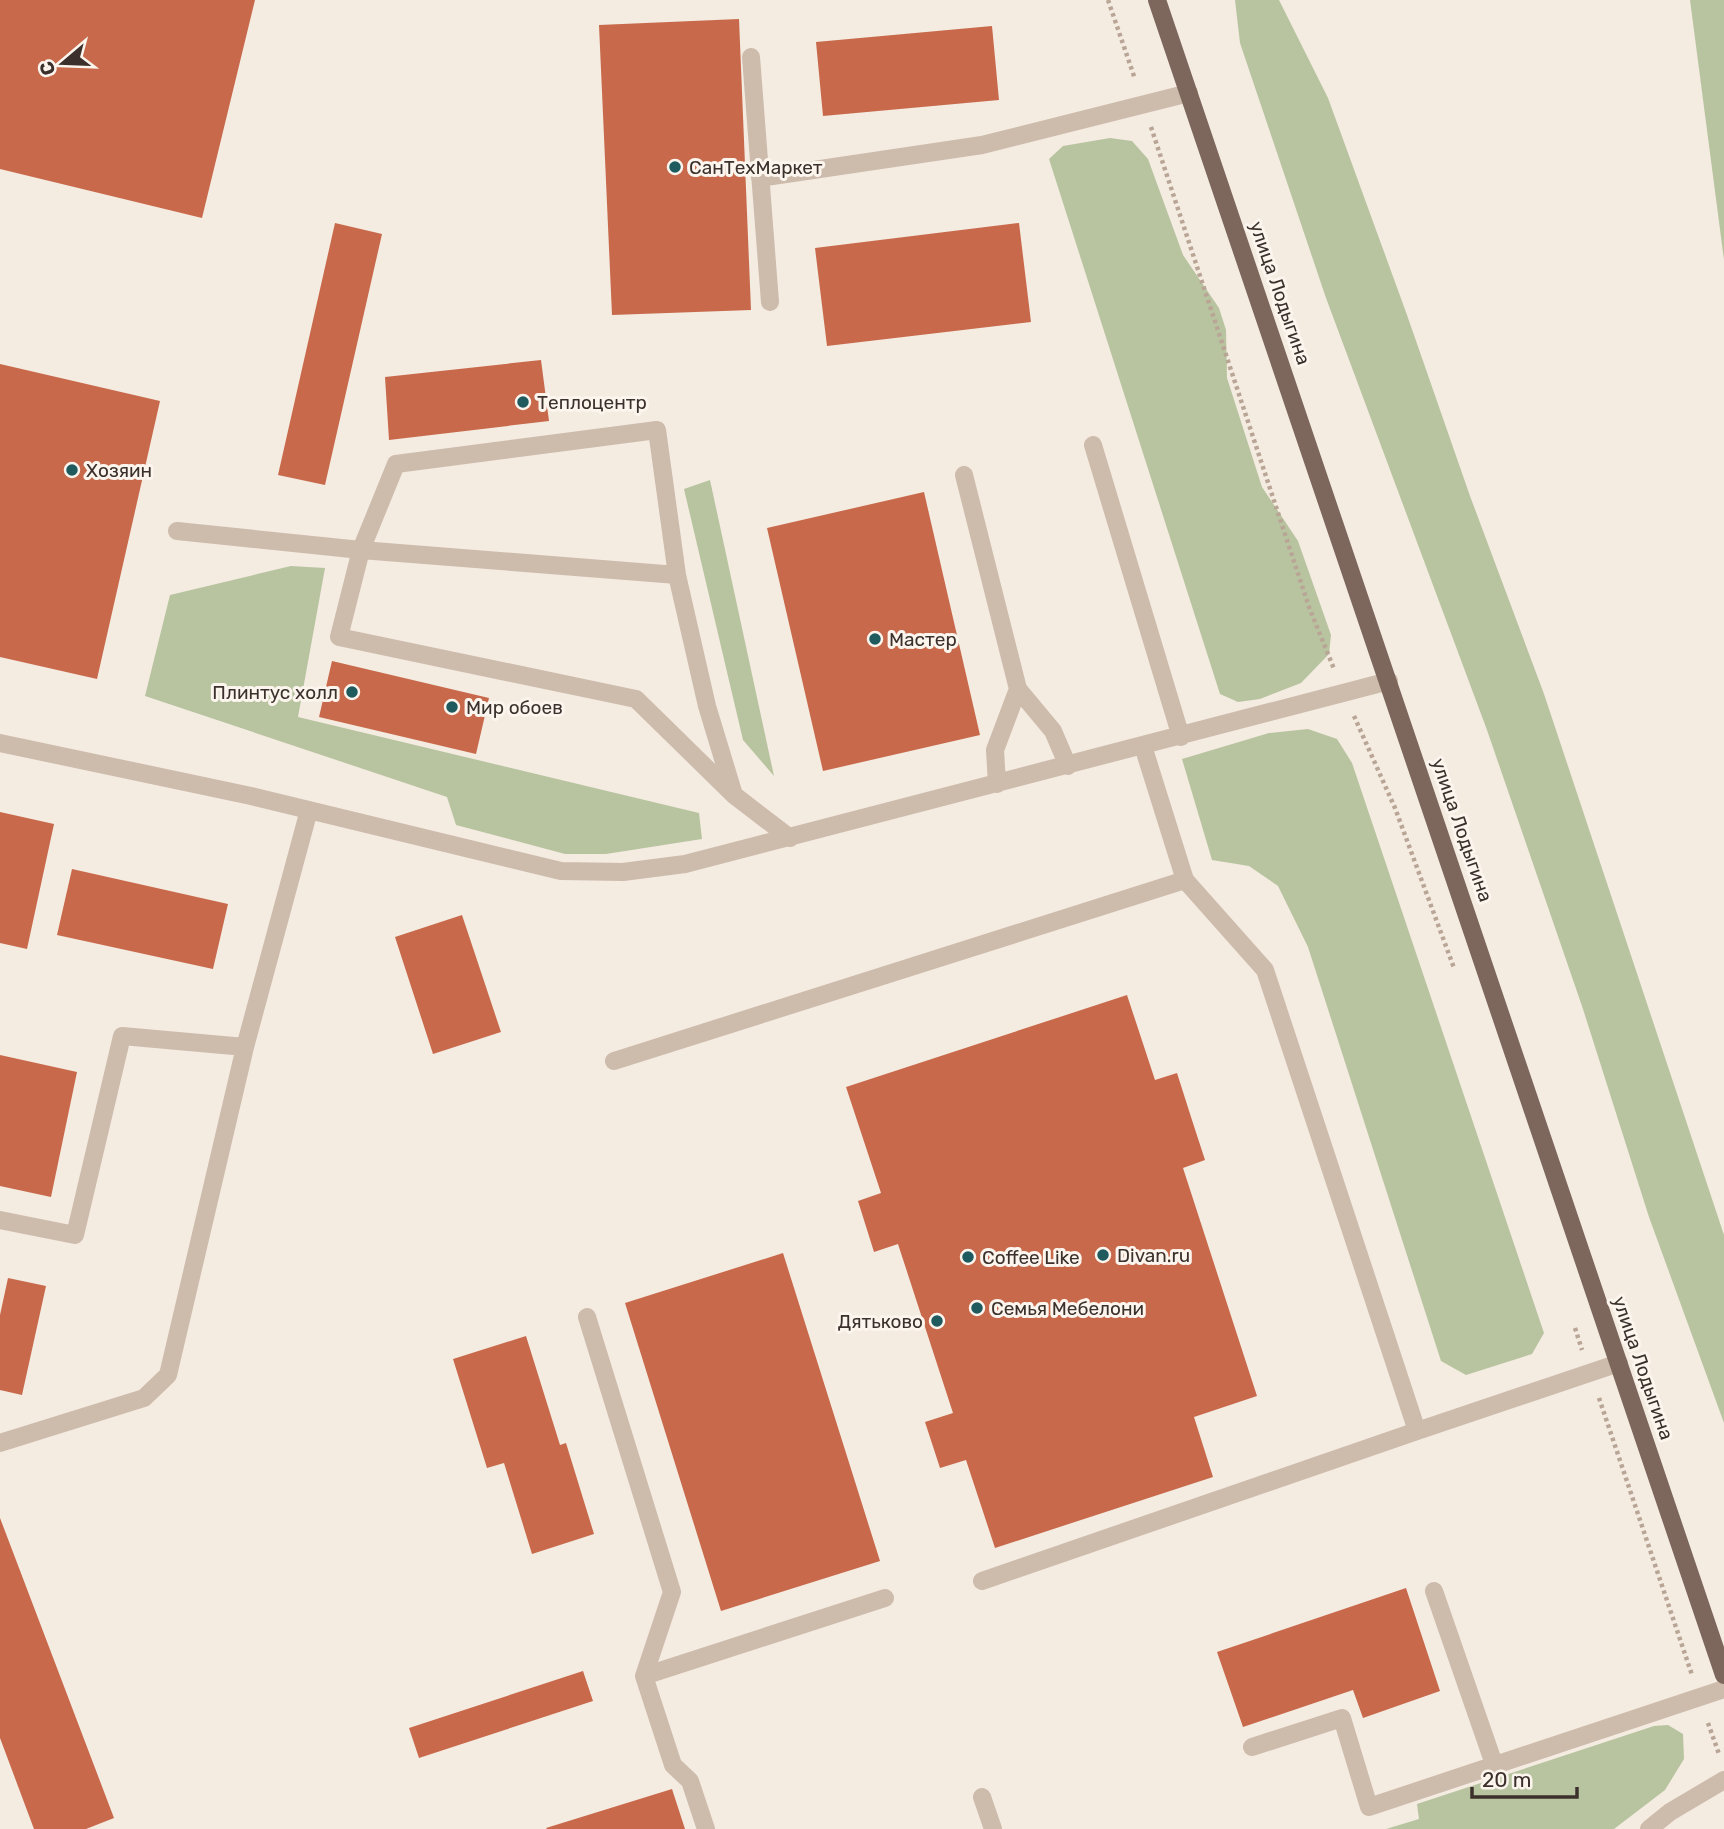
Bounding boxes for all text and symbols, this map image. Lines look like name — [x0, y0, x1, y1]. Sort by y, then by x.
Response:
north arrow — [28, 28, 98, 98]
text: С — [34, 58, 60, 78]
place label: СанТехМаркет — [689, 156, 823, 179]
marker: СанТехМаркет — [667, 159, 683, 175]
street label: улица Лодыгина — [1245, 218, 1315, 368]
place label: Теплоцентр — [537, 391, 647, 414]
marker: Теплоцентр — [515, 394, 531, 410]
place label: Хозяин — [86, 459, 152, 482]
marker: Хозяин — [64, 462, 80, 478]
place label: Мастер — [889, 628, 957, 651]
marker: Мастер — [867, 631, 883, 647]
place label: Плинтус холл — [212, 681, 338, 704]
marker: Плинтус холл — [344, 684, 360, 700]
place label: Мир обоев — [466, 696, 563, 719]
marker: Мир обоев — [444, 699, 460, 715]
street label: улица Лодыгина — [1427, 755, 1497, 905]
place label: Divan.ru — [1117, 1244, 1190, 1267]
place label: Coffee Like — [982, 1246, 1080, 1269]
marker: Divan.ru — [1095, 1247, 1111, 1263]
marker: Coffee Like — [960, 1249, 976, 1265]
street label: улица Лодыгина — [1608, 1293, 1678, 1443]
place label: Семья Мебелони — [991, 1297, 1144, 1320]
marker: Семья Мебелони — [969, 1300, 985, 1316]
place label: Дятьково — [838, 1310, 923, 1333]
marker: Дятьково — [929, 1313, 945, 1329]
scale bar — [1472, 1756, 1577, 1800]
text: 20 m — [1482, 1767, 1531, 1792]

